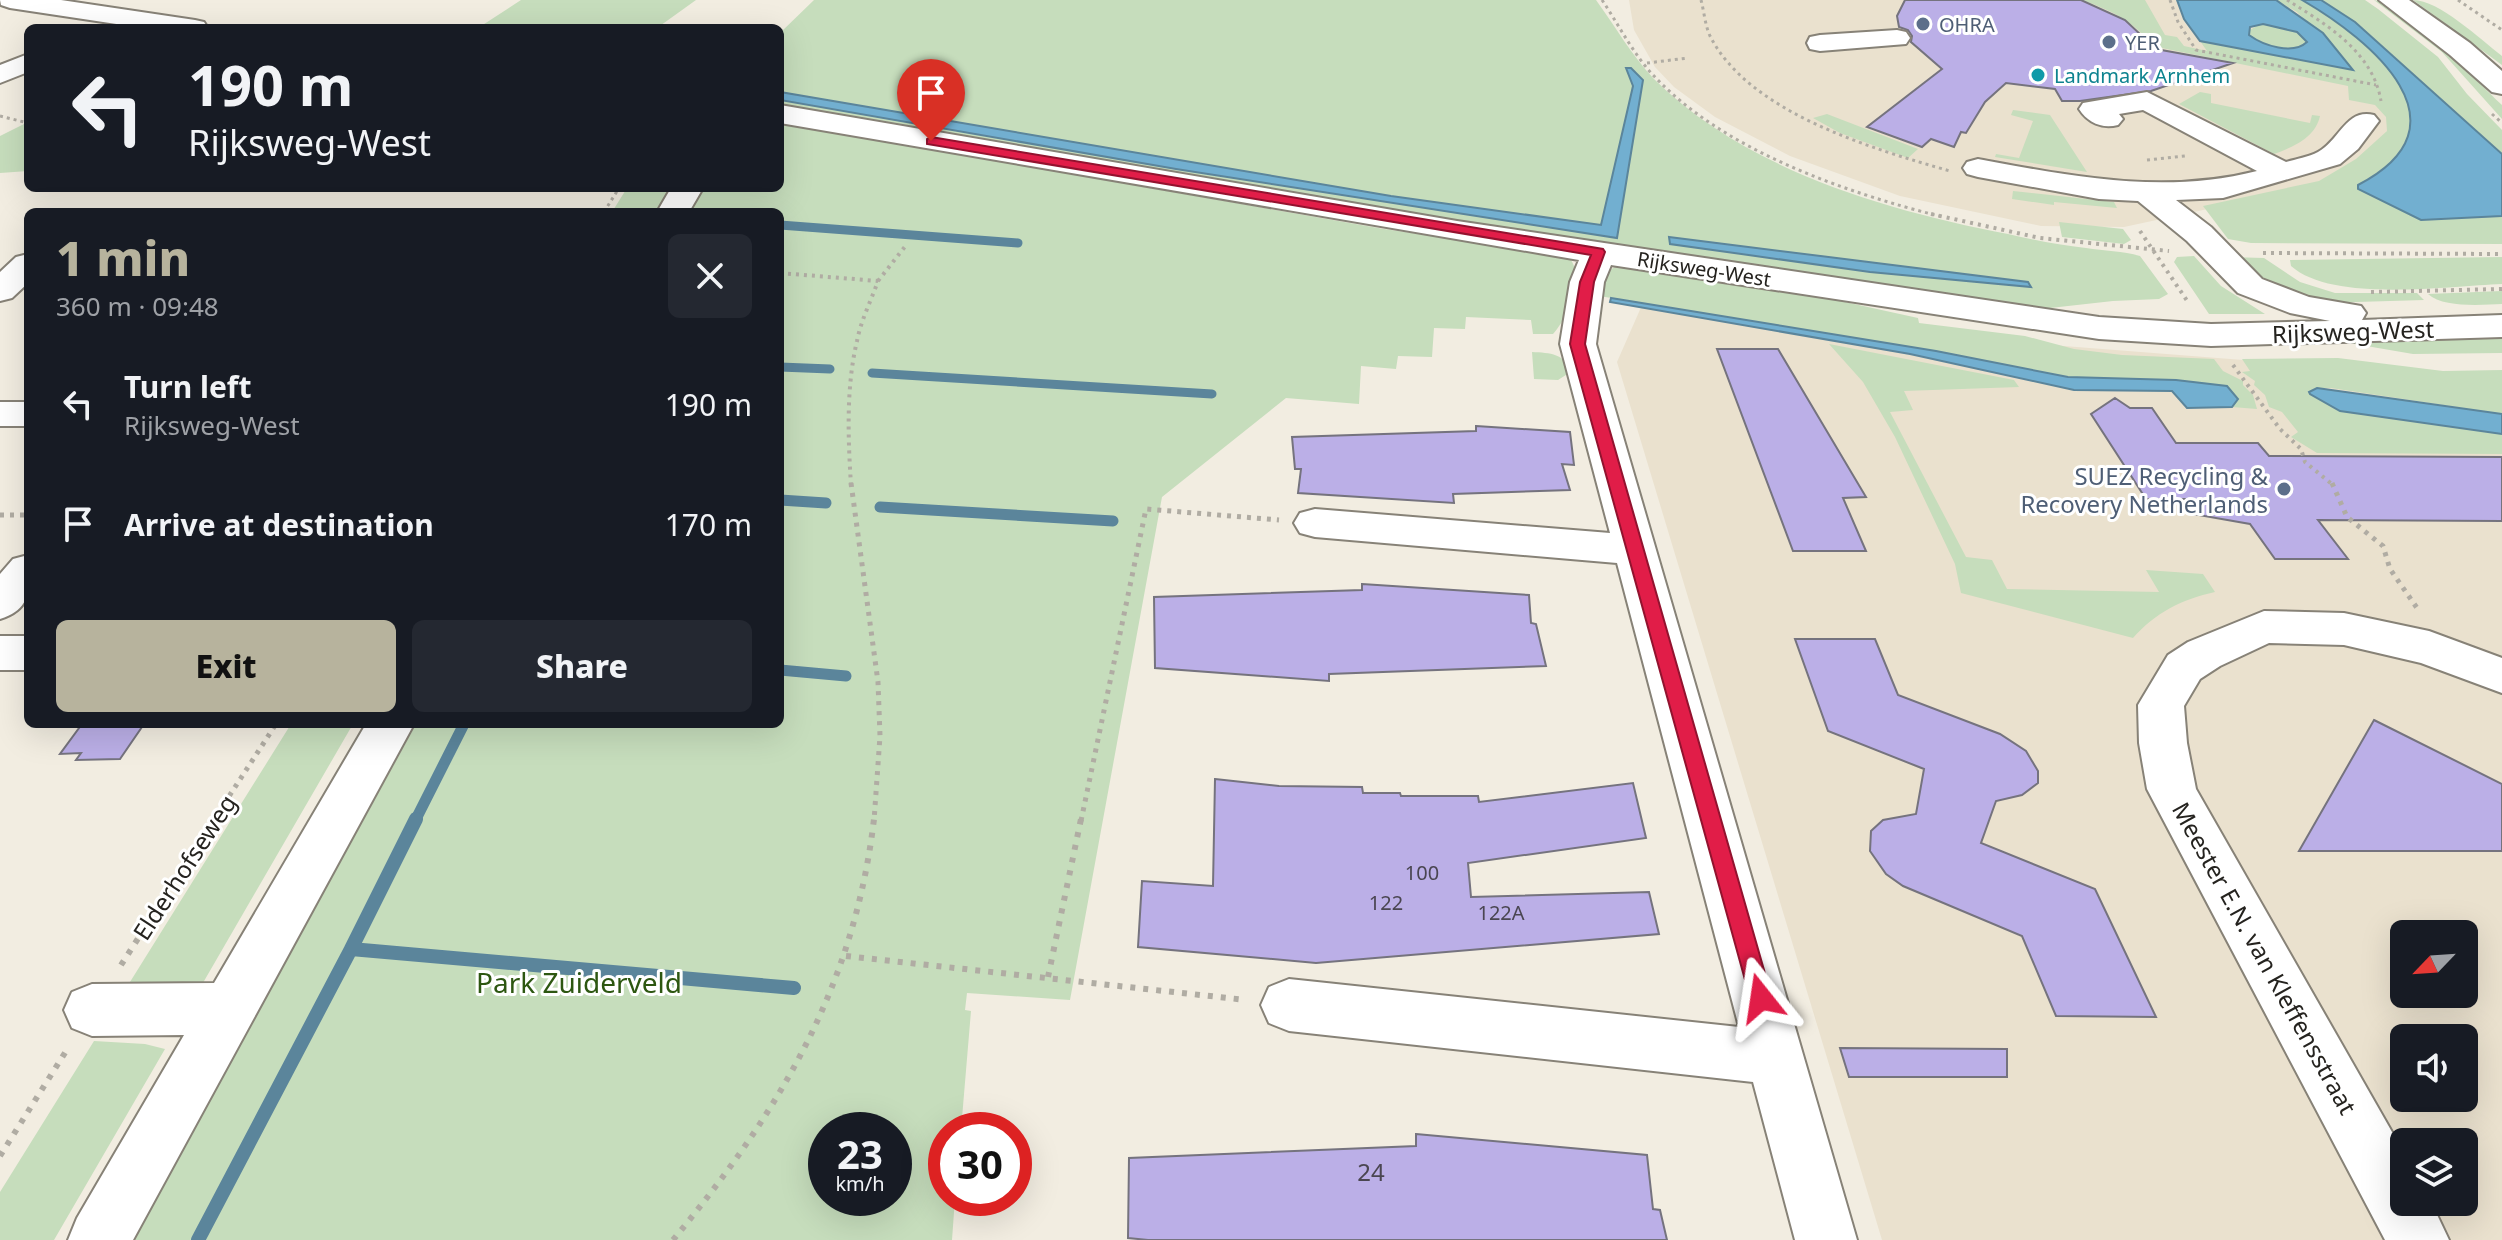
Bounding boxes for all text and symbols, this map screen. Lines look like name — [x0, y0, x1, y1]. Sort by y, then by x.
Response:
place label: OHRA — [1939, 11, 1995, 38]
marker: OHRA — [1914, 15, 1932, 33]
place label: YER — [2125, 29, 2160, 56]
marker: YER — [2100, 33, 2118, 51]
text: 190 m — [188, 46, 353, 122]
icon: left — [56, 56, 160, 160]
pin — [897, 59, 965, 141]
place label: Landmark Arnhem — [2054, 62, 2230, 89]
marker: Landmark Arnhem — [2029, 66, 2047, 84]
icon: arrive — [909, 71, 953, 115]
text: Rijksweg-West — [188, 118, 431, 167]
text: 1 min — [56, 225, 190, 290]
button: close — [668, 234, 752, 318]
street label: Rijksweg-West — [1635, 245, 1773, 293]
text: 360 m · 09:48 — [56, 288, 219, 324]
street label: Rijksweg-West — [2271, 312, 2435, 350]
text: Turn left — [124, 366, 252, 407]
icon: left — [56, 382, 100, 426]
text: 190 m — [665, 384, 752, 425]
text: Rijksweg-West — [124, 407, 300, 443]
place label: SUEZ Recycling & Recovery Netherlands — [2020, 459, 2268, 520]
marker: SUEZ Recycling & Recovery Netherlands — [2275, 480, 2293, 498]
icon: arrive — [56, 502, 100, 546]
text: Arrive at destination — [124, 504, 434, 545]
text: 170 m — [665, 504, 752, 545]
button: Exit — [56, 620, 396, 712]
button: Share — [412, 620, 752, 712]
street label: Elderhofseweg — [125, 788, 243, 946]
street label: Meester E.N. van Kleffensstraat — [2165, 796, 2365, 1120]
house number: 100 — [1405, 859, 1439, 886]
house number: 122 — [1369, 889, 1403, 916]
house number: 122A — [1477, 899, 1525, 926]
north arrow — [2390, 920, 2478, 1008]
map controls — [2390, 920, 2478, 1216]
position arrow — [1719, 956, 1803, 1040]
park label: Park Zuiderveld — [476, 963, 682, 1001]
button: sound — [2390, 1024, 2478, 1112]
speed limit sign: 30 — [928, 1112, 1032, 1216]
text: 23 — [837, 1126, 883, 1181]
button: layers — [2390, 1128, 2478, 1216]
house number: 24 — [1357, 1155, 1385, 1188]
text: km/h — [835, 1170, 885, 1197]

